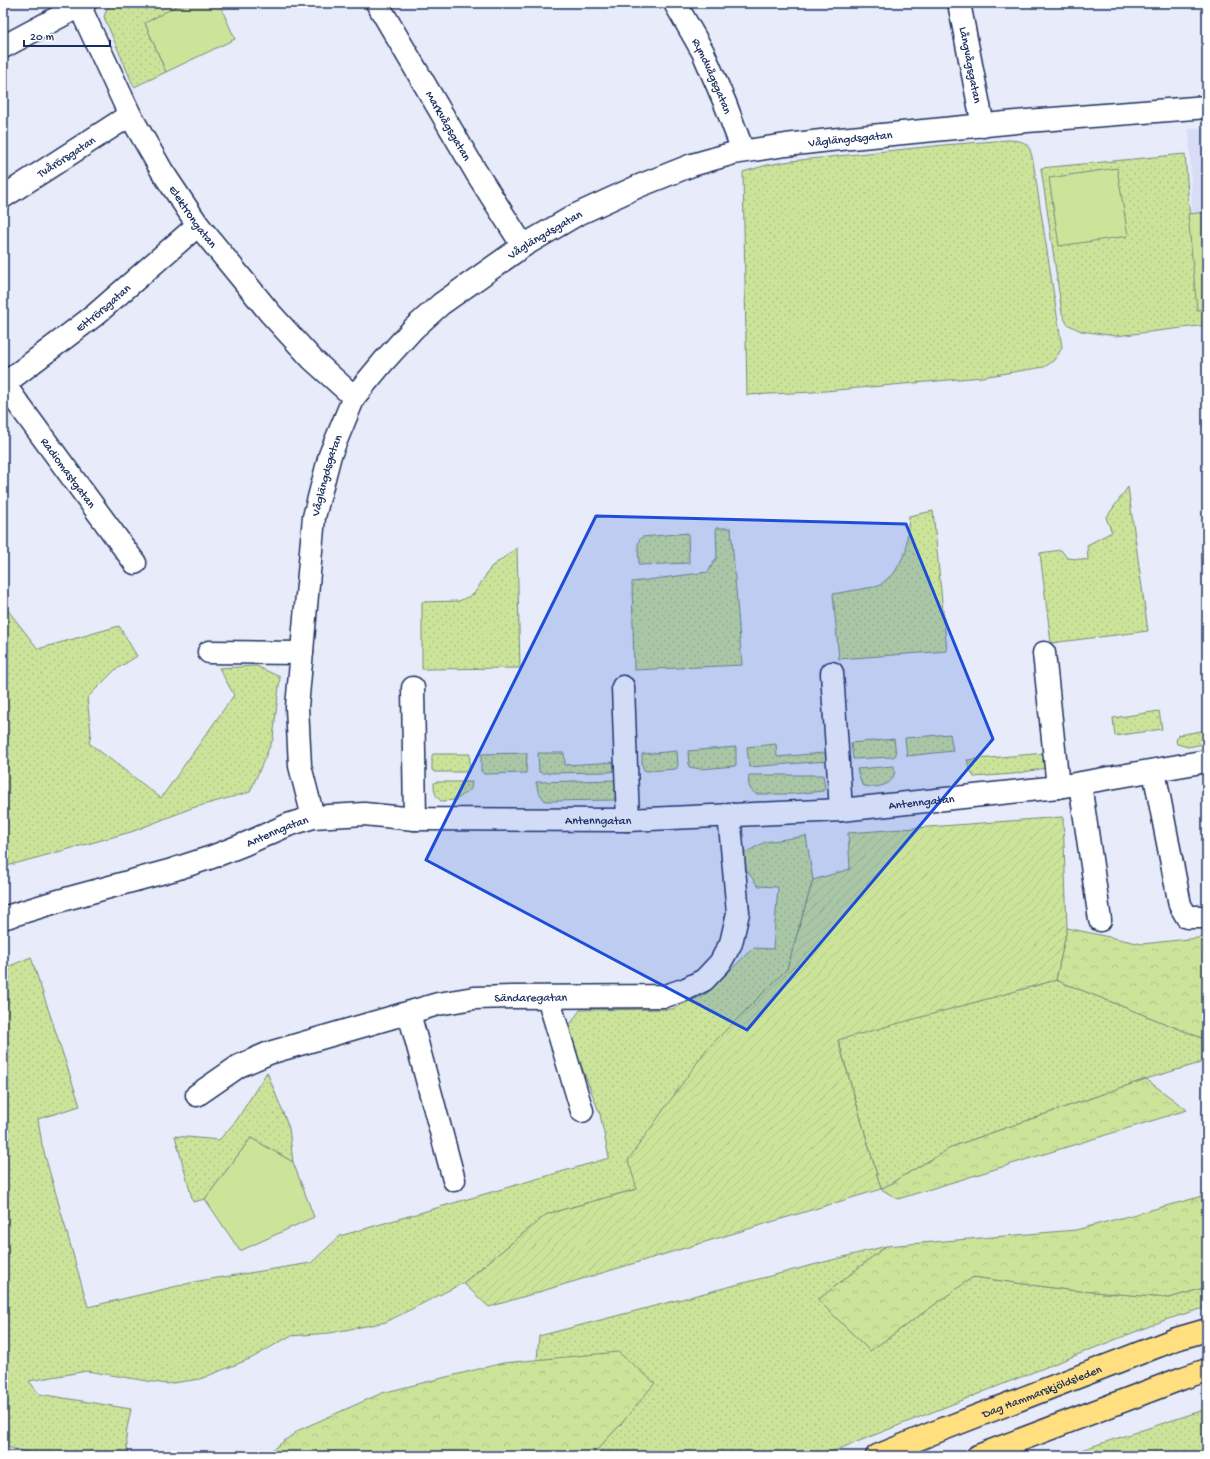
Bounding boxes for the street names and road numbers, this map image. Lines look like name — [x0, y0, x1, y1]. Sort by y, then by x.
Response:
street label: Långvågsgatan — [955, 26, 983, 105]
street label: Rymdvågsgatan — [688, 36, 734, 117]
street label: Markvågsgatan — [421, 89, 473, 164]
street label: Våglängdsgatan — [807, 129, 893, 152]
street label: Tvårörsgatan — [35, 134, 99, 182]
street label: Elektrongatan — [165, 183, 219, 252]
street label: Våglängdsgatan — [505, 208, 585, 264]
street label: Ettrörsgatan — [74, 282, 135, 336]
street label: Våglängdsgatan — [309, 433, 347, 519]
street label: Radiomastgatan — [37, 436, 98, 512]
street label: Antenngatan — [888, 793, 956, 814]
street label: Antenngatan — [245, 814, 311, 852]
street label: Antenngatan — [565, 815, 632, 829]
street label: Sändaregatan — [494, 992, 568, 1006]
street label: Dag Hammarskjöldsleden — [980, 1363, 1104, 1423]

